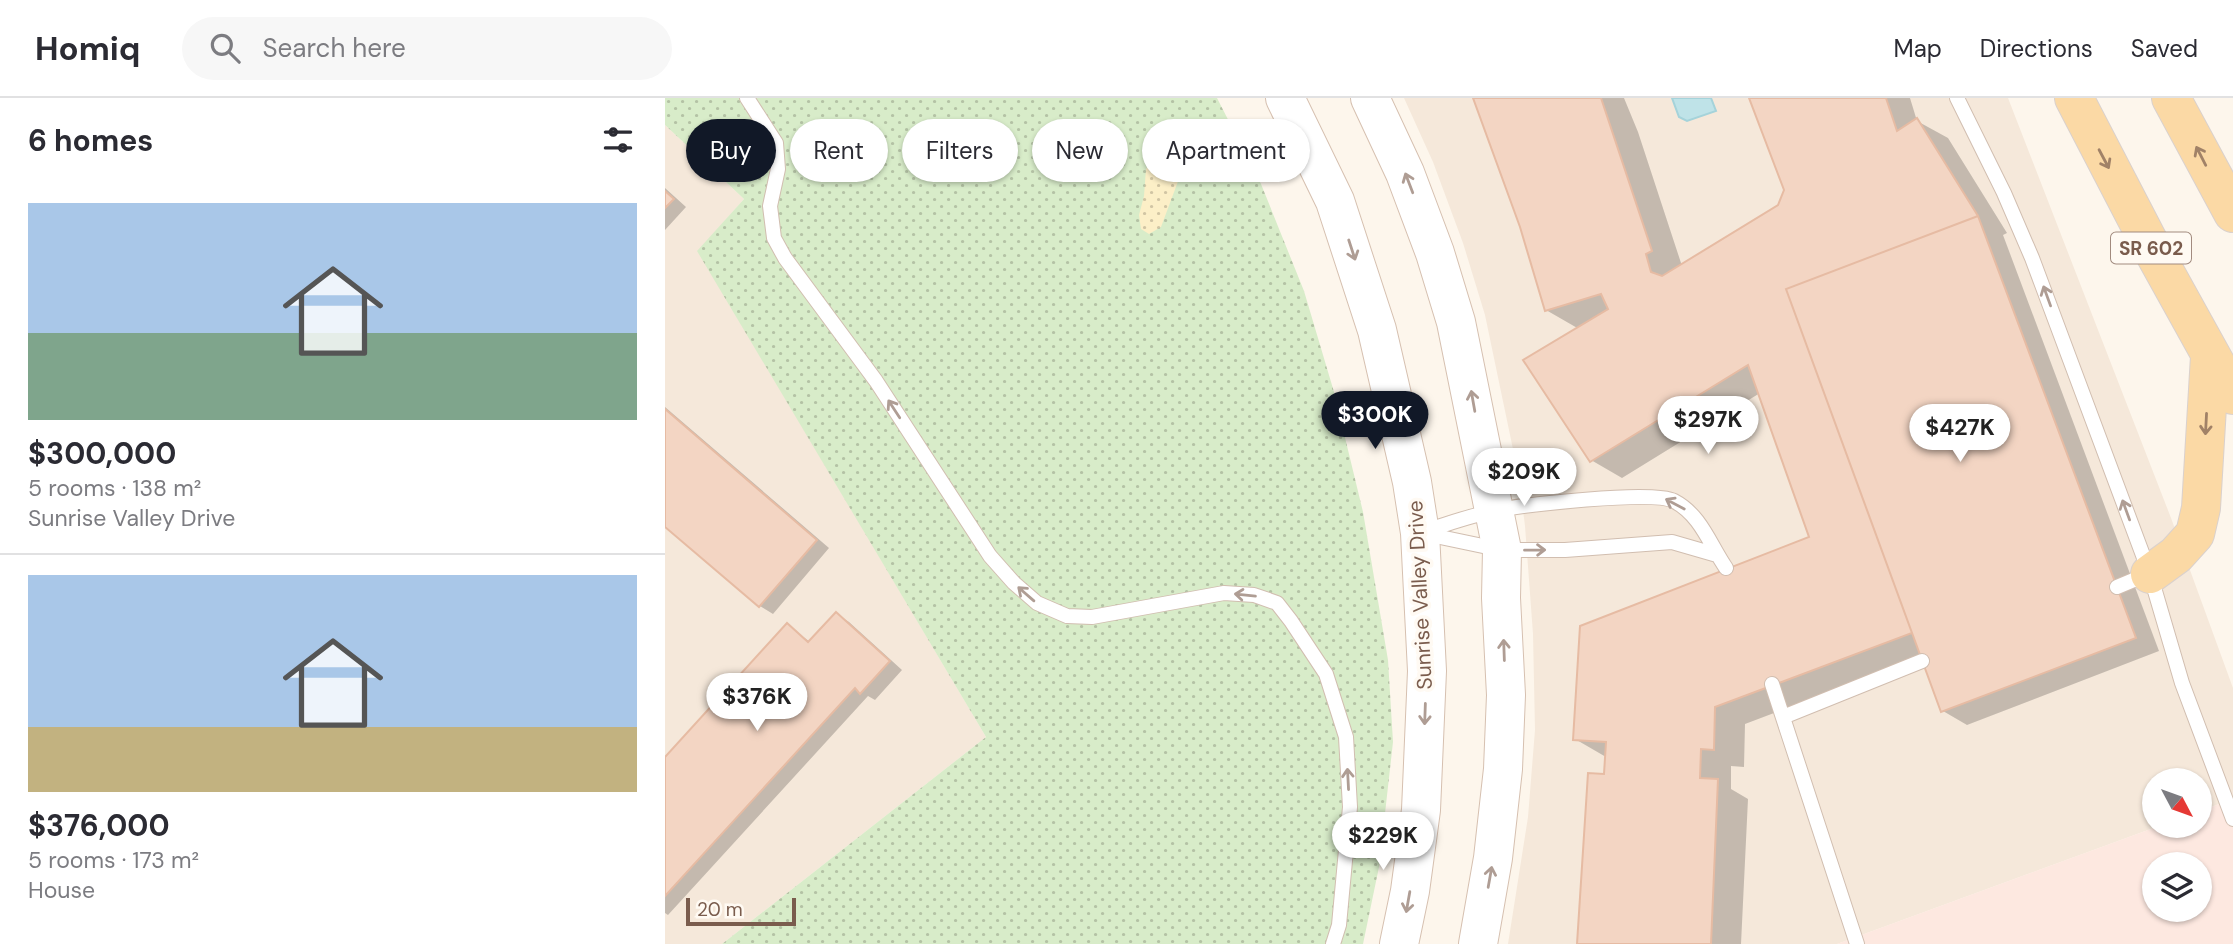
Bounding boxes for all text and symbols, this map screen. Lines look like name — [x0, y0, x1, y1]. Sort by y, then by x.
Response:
search box — [182, 17, 672, 80]
text: Homiq — [35, 27, 140, 70]
icon: search — [206, 29, 244, 67]
text: Search here — [262, 31, 406, 65]
text: Map — [1894, 33, 1942, 64]
text: Directions — [1980, 33, 2093, 64]
text: Saved — [2131, 33, 2198, 64]
chip: Buy — [686, 119, 776, 182]
chip: Rent — [790, 119, 888, 182]
chip: Filters — [902, 119, 1018, 182]
chip: New — [1032, 119, 1128, 182]
chip: Apartment — [1142, 119, 1310, 182]
text: 6 homes — [28, 121, 153, 160]
icon: filters — [599, 121, 637, 159]
one-way arrow — [2194, 146, 2208, 167]
one-way arrow — [2098, 148, 2111, 169]
one-way arrow — [1402, 173, 1415, 195]
road number: SR 602 — [2111, 232, 2191, 264]
one-way arrow — [1346, 238, 1359, 260]
icon: home — [270, 248, 396, 374]
one-way arrow — [2039, 286, 2052, 308]
one-way arrow — [1466, 390, 1480, 413]
pin: $300K — [1326, 392, 1424, 451]
pin: $297K — [1659, 396, 1757, 456]
text: $300K — [1337, 399, 1413, 429]
one-way arrow — [887, 400, 901, 420]
text: $297K — [1674, 404, 1742, 434]
pin: $427K — [1911, 404, 2009, 464]
text: $427K — [1925, 412, 1995, 442]
one-way arrow — [2199, 412, 2212, 435]
text: $300,000 — [28, 434, 176, 473]
pin: $209K — [1475, 448, 1573, 508]
text: $209K — [1488, 456, 1560, 486]
text: 5 rooms · 138 m² — [28, 473, 201, 503]
one-way arrow — [1665, 497, 1685, 511]
one-way arrow — [2119, 499, 2131, 521]
street label: Sunrise Valley Drive — [1401, 500, 1439, 690]
text: Sunrise Valley Drive — [28, 503, 235, 533]
one-way arrow — [1523, 543, 1546, 556]
one-way arrow — [1018, 586, 1036, 602]
one-way arrow — [1234, 588, 1257, 601]
icon: home — [270, 620, 396, 746]
one-way arrow — [1497, 639, 1511, 662]
pin: $376K — [708, 674, 806, 733]
text: $376K — [722, 681, 792, 711]
one-way arrow — [1419, 702, 1432, 725]
one-way arrow — [1342, 768, 1355, 791]
north arrow — [2142, 768, 2212, 838]
map controls — [2142, 768, 2212, 922]
text: $376,000 — [28, 806, 170, 845]
pin: $229K — [1334, 812, 1432, 872]
text: $229K — [1348, 820, 1418, 850]
text: 5 rooms · 173 m² — [28, 845, 199, 875]
button: layers — [2142, 852, 2212, 922]
one-way arrow — [1483, 866, 1497, 889]
text: House — [28, 875, 95, 905]
one-way arrow — [1401, 890, 1414, 912]
scale bar — [686, 895, 796, 927]
text: 20 m — [697, 897, 743, 922]

